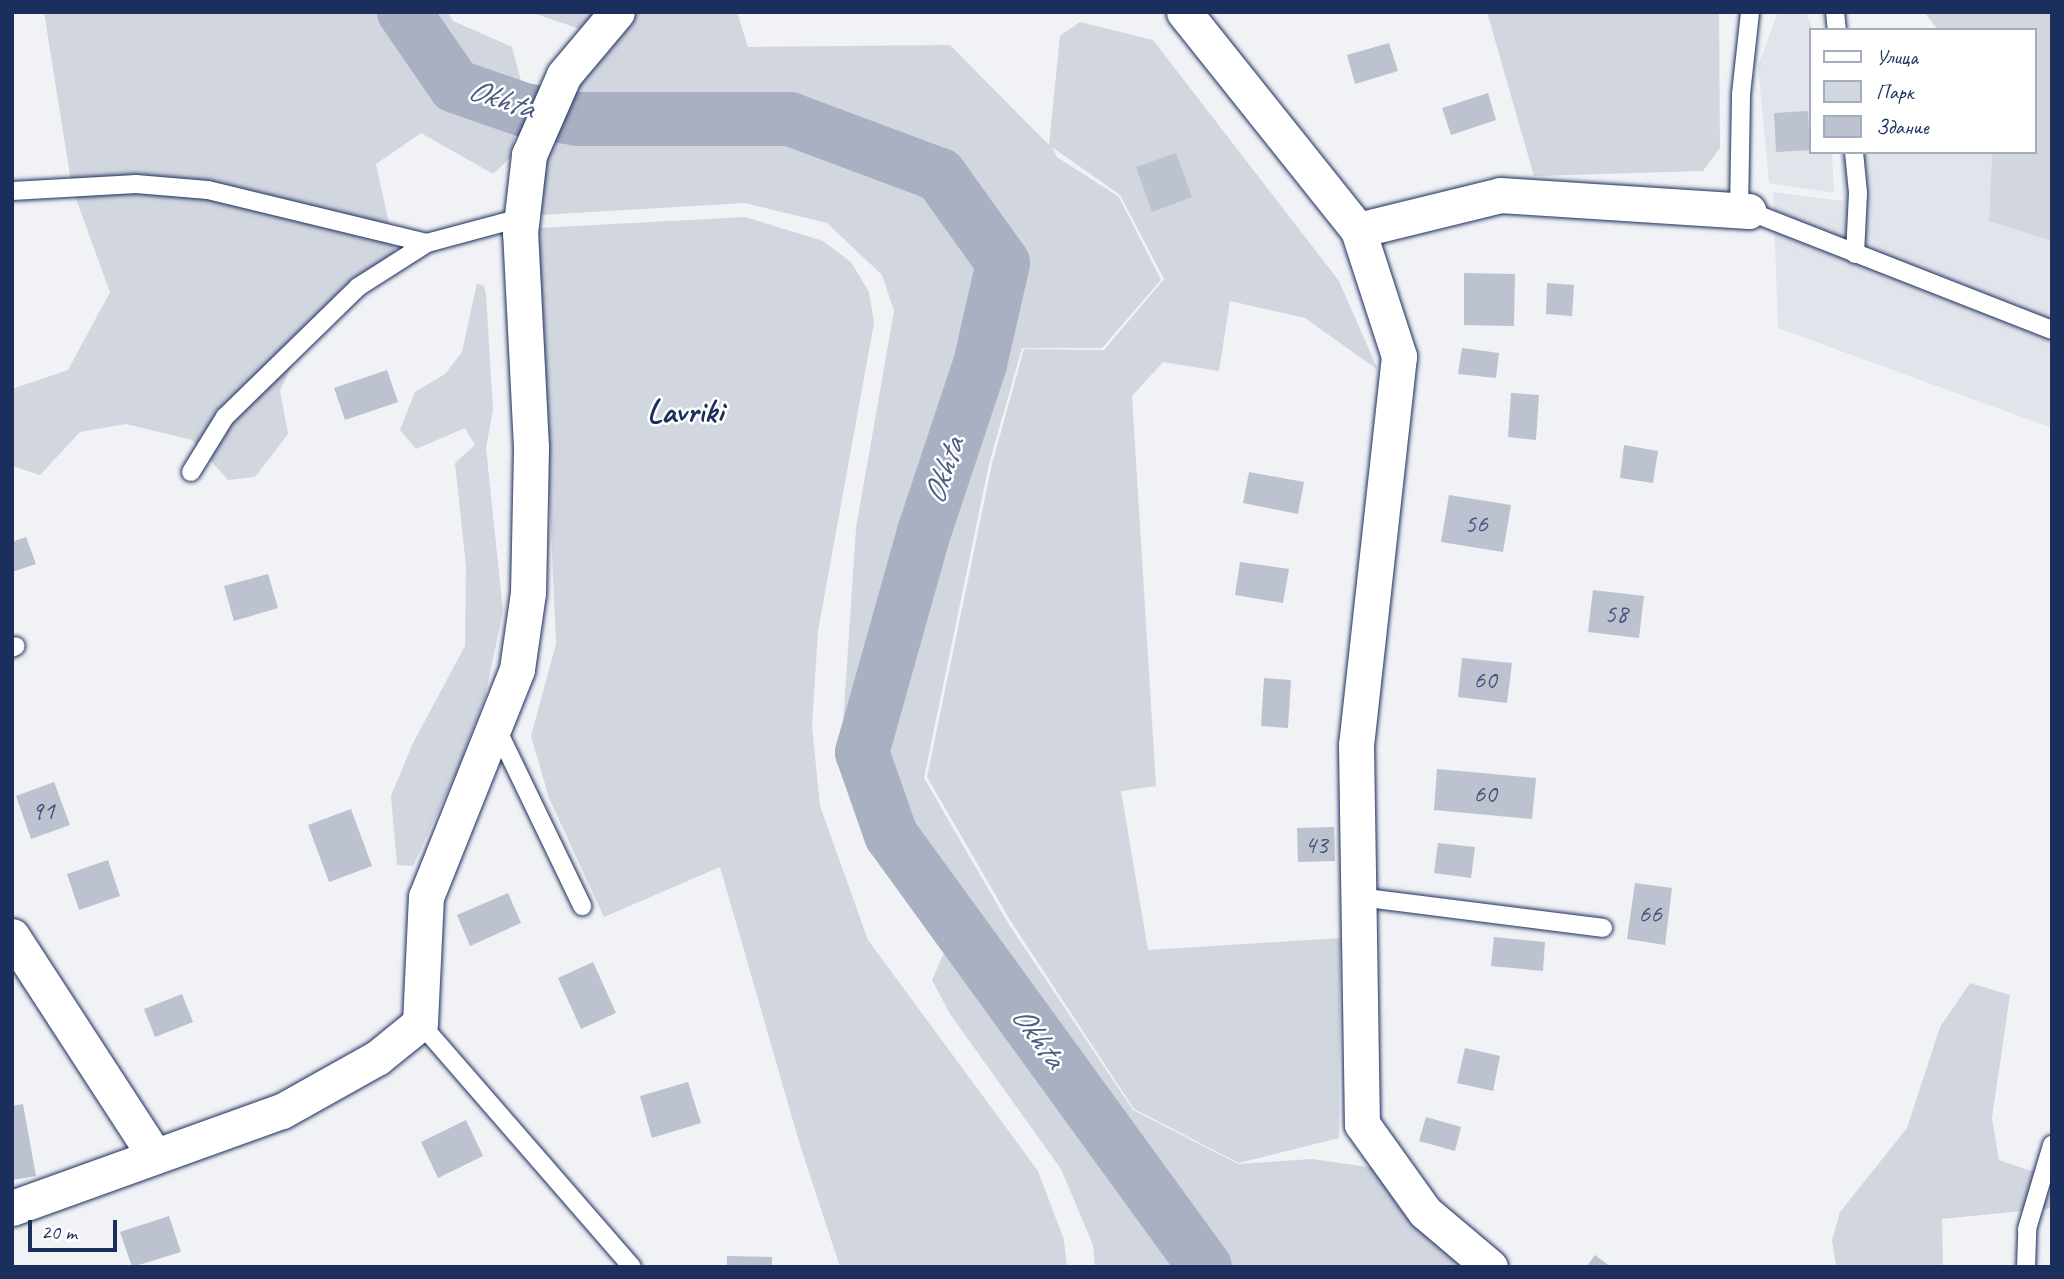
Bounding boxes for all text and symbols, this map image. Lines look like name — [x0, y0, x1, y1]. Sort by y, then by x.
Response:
legend — [1808, 28, 2036, 154]
text: Улица — [1876, 44, 1918, 70]
water label: Okhta — [463, 70, 539, 128]
text: Парк — [1876, 79, 1913, 105]
text: Здание — [1876, 114, 1929, 140]
district label: Lavriki — [647, 392, 723, 432]
water label: Okhta — [915, 433, 973, 509]
house number: 56 — [1464, 508, 1488, 540]
house number: 58 — [1604, 598, 1628, 630]
house number: 60 — [1473, 664, 1497, 696]
house number: 60 — [1473, 778, 1497, 810]
house number: 91 — [31, 795, 55, 827]
house number: 43 — [1304, 829, 1328, 861]
house number: 66 — [1638, 898, 1662, 930]
water label: Okhta — [1003, 999, 1073, 1075]
scale bar — [32, 1206, 121, 1250]
text: 20 m — [41, 1219, 77, 1245]

